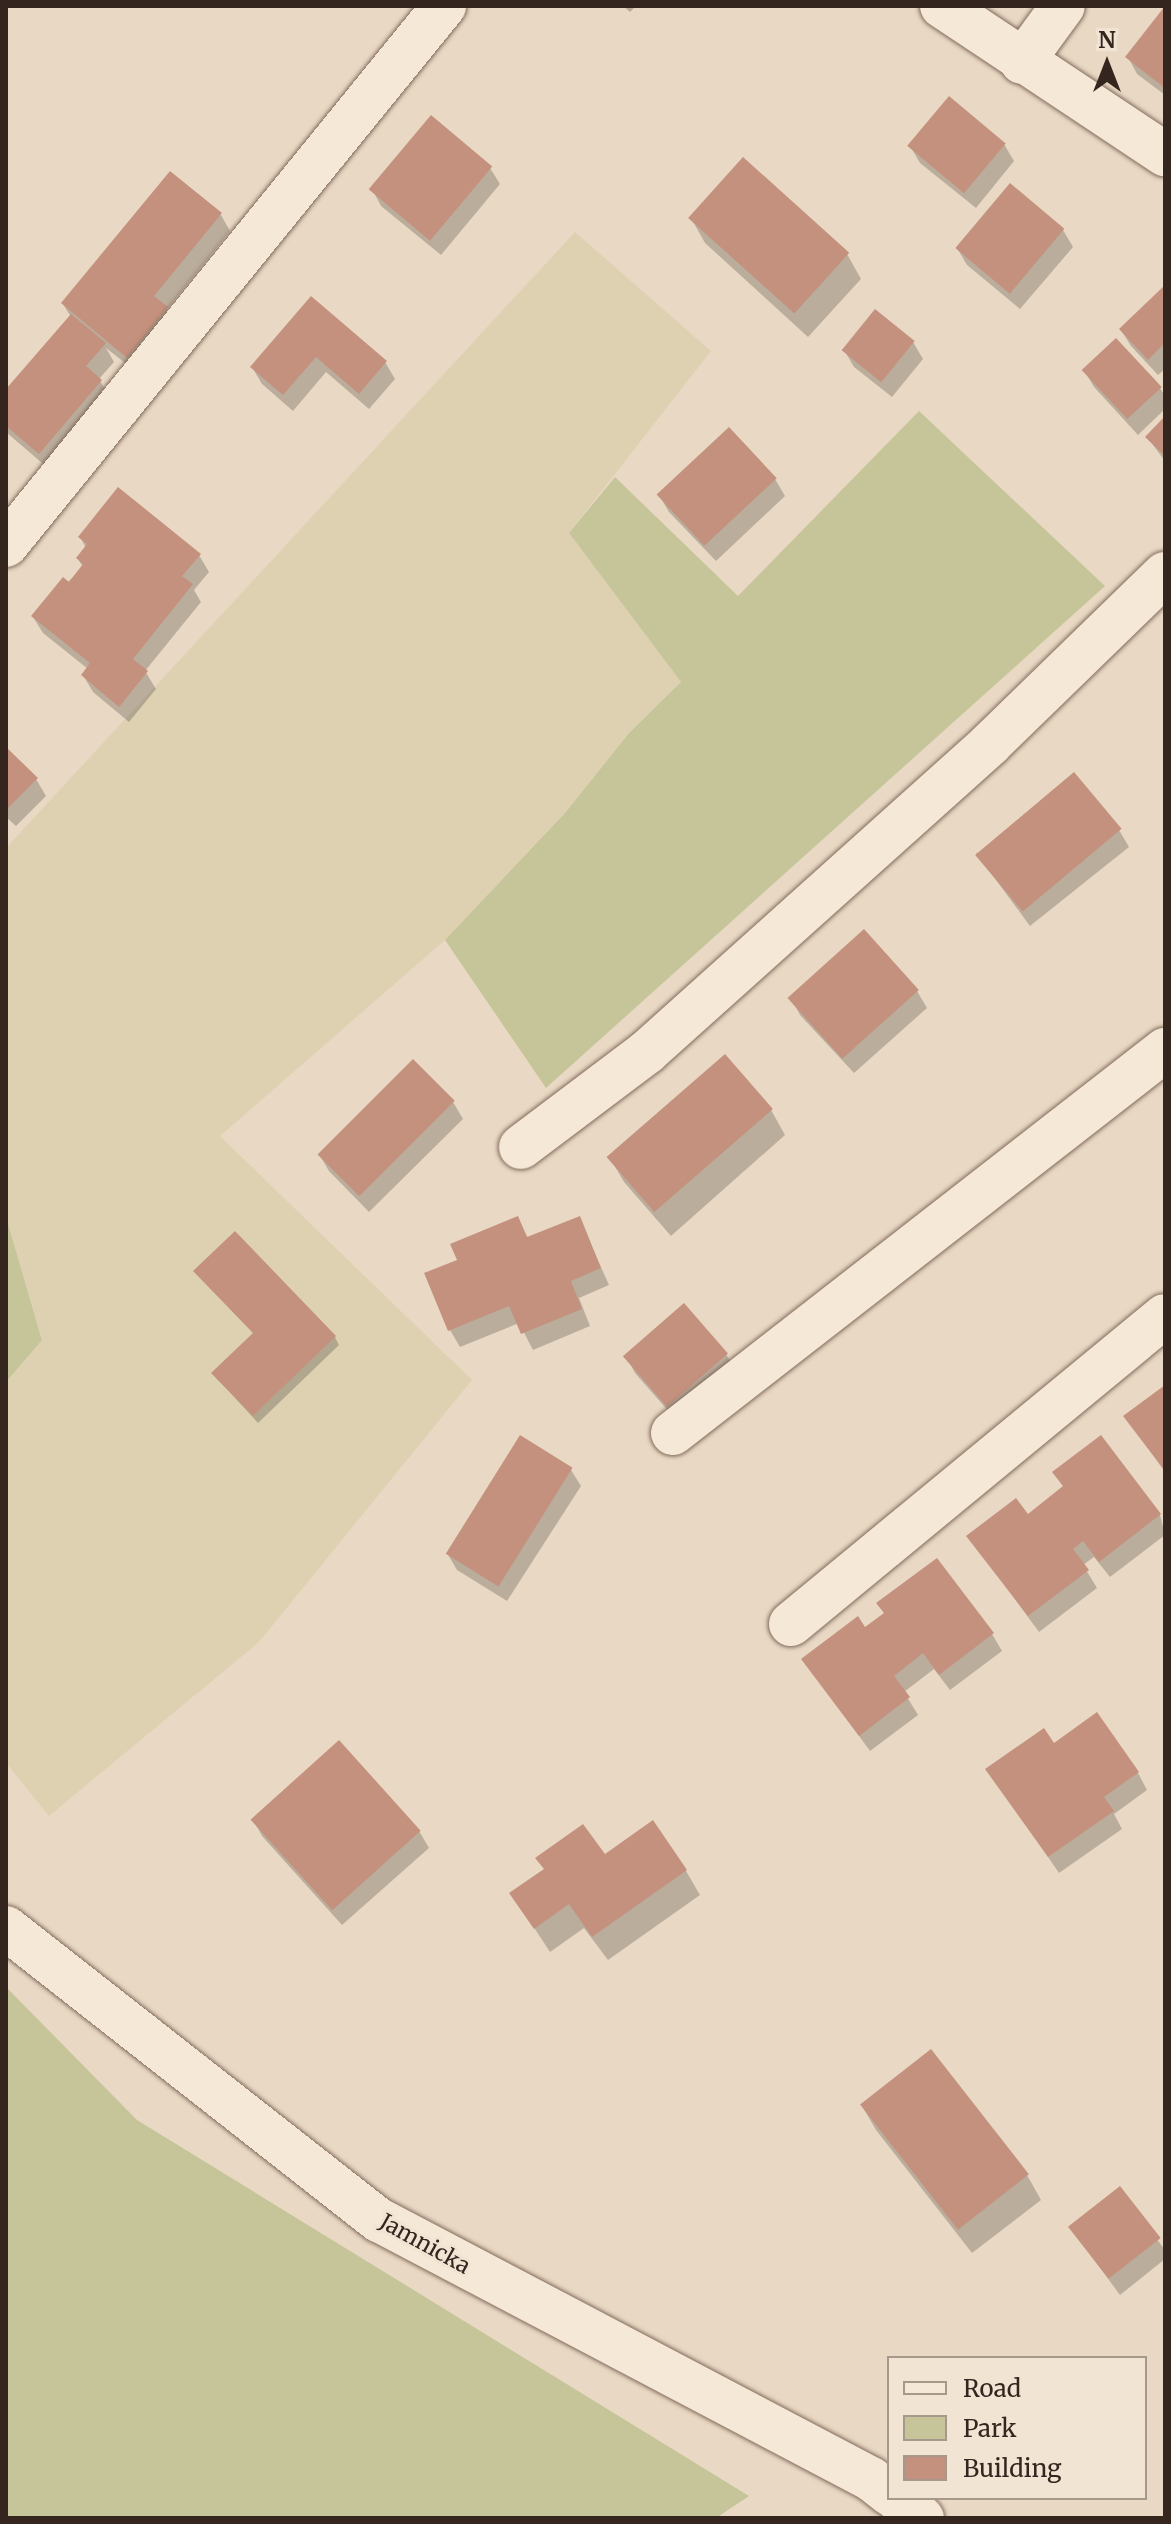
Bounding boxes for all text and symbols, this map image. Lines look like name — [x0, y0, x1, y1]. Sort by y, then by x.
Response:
north arrow — [1067, 24, 1147, 104]
text: N — [1098, 26, 1116, 54]
street label: Jamnicka — [375, 2208, 475, 2280]
legend — [887, 2356, 1147, 2500]
text: Road — [963, 2373, 1021, 2404]
text: Park — [963, 2413, 1016, 2444]
text: Building — [963, 2453, 1062, 2484]

